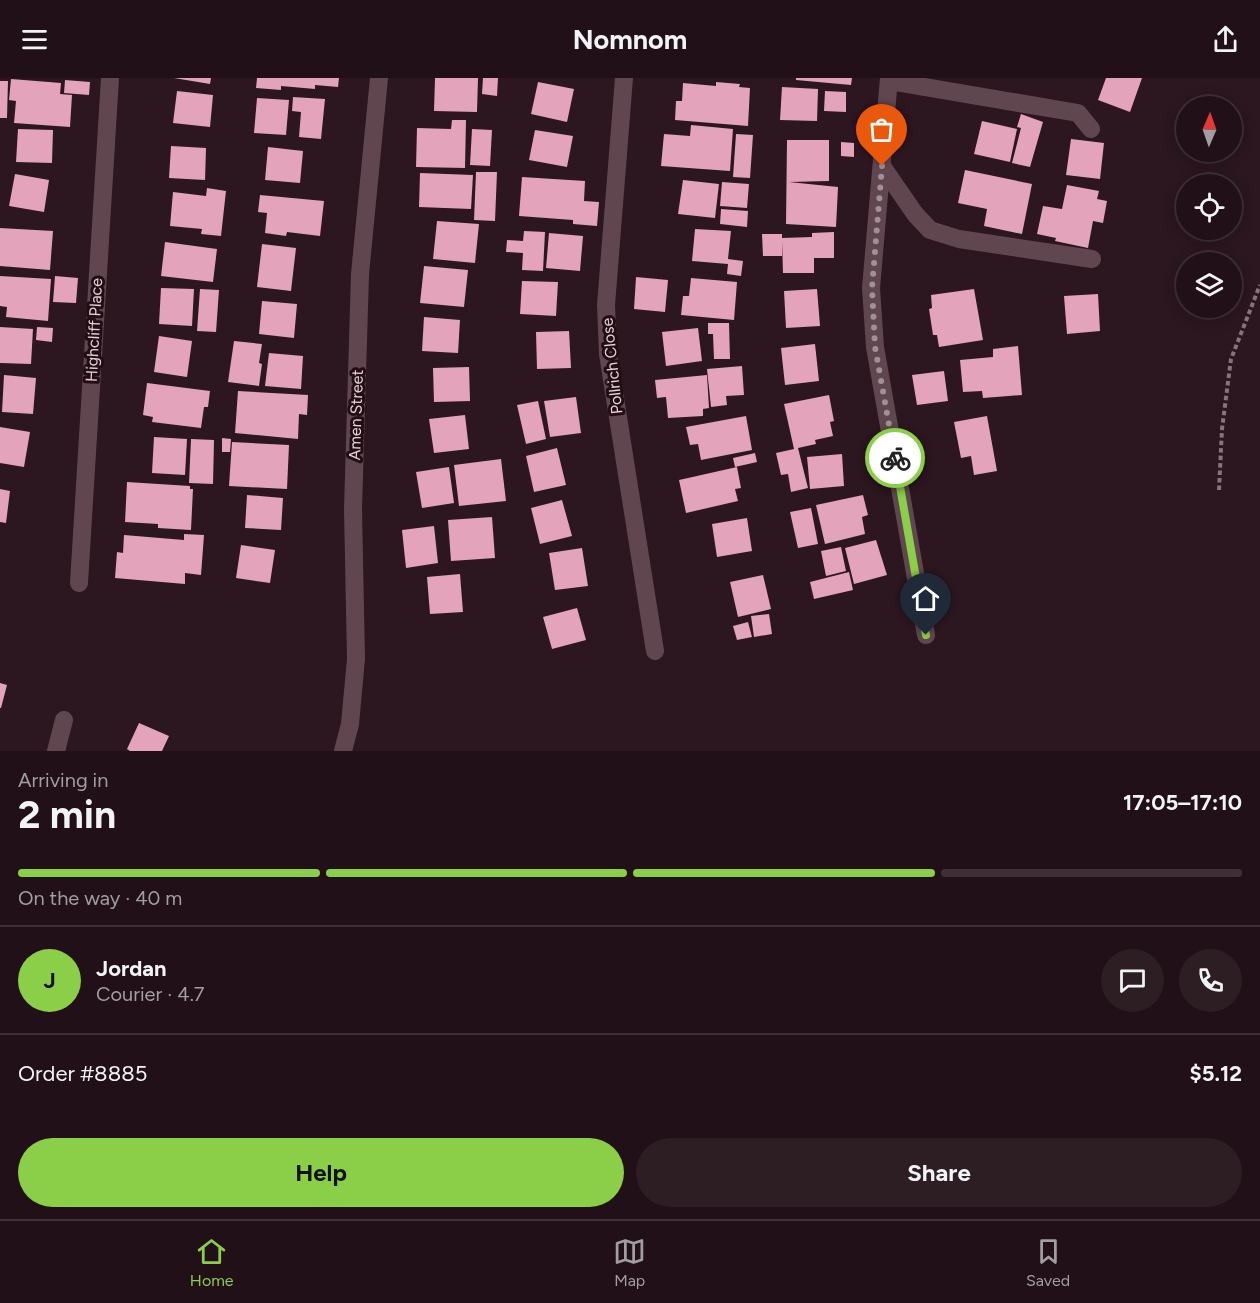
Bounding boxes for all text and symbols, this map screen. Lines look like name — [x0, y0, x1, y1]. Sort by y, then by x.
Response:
icon: menu — [18, 23, 51, 56]
text: Nomnom — [573, 23, 687, 56]
icon: share — [1209, 23, 1242, 56]
north arrow — [1176, 96, 1242, 162]
map controls — [1176, 96, 1242, 318]
pin — [856, 104, 907, 166]
icon: bag — [865, 113, 898, 146]
button: locate — [1176, 174, 1242, 240]
button: layers — [1176, 252, 1242, 318]
street label: Highcliff Place — [82, 277, 106, 382]
street label: Pollrich Close — [597, 317, 626, 415]
street label: Amen Street — [345, 369, 367, 461]
courier — [865, 428, 925, 488]
icon: bike — [879, 442, 912, 475]
pin — [900, 573, 951, 635]
icon: home — [909, 582, 942, 615]
text: Arriving in — [18, 768, 108, 792]
text: 17:05–17:10 — [1123, 789, 1242, 816]
text: 2 min — [18, 791, 116, 838]
text: On the way · 40 m — [18, 886, 182, 910]
button: chat — [1101, 949, 1164, 1012]
button: phone — [1179, 949, 1242, 1012]
text: Jordan — [96, 955, 167, 982]
text: J — [43, 967, 56, 994]
text: Courier · 4.7 — [96, 982, 205, 1006]
text: Order #8885 — [18, 1060, 147, 1087]
text: $5.12 — [1190, 1060, 1242, 1087]
button: Help — [18, 1138, 624, 1207]
button: Share — [636, 1138, 1242, 1207]
tab: Home — [190, 1235, 234, 1290]
tab: Map — [613, 1235, 646, 1290]
tab: Saved — [1026, 1235, 1070, 1290]

